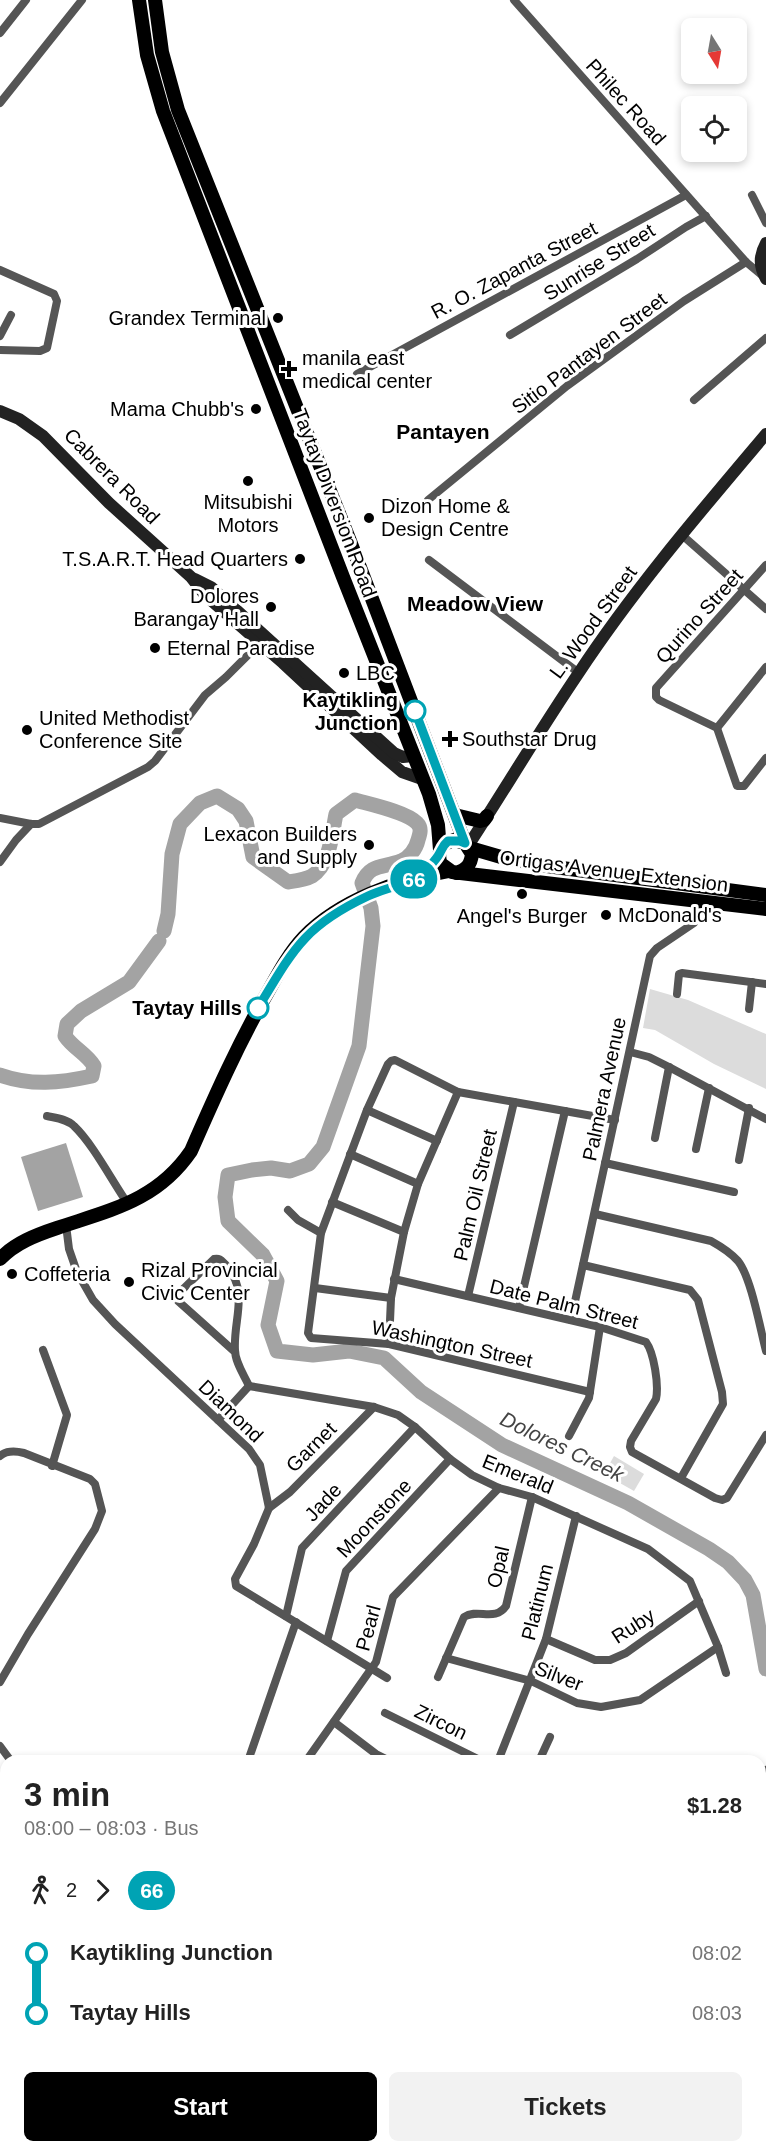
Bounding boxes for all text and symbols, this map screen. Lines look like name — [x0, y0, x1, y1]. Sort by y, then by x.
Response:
north arrow — [681, 18, 747, 84]
map controls — [681, 18, 747, 162]
street label: Philec Road — [582, 55, 670, 149]
button: locate — [681, 96, 747, 162]
street label: R. O. Zapanta Street — [427, 217, 601, 323]
street label: Sunrise Street — [539, 219, 659, 305]
street label: Sitio Pantayen Street — [507, 287, 671, 418]
place label: Grandex Terminal — [109, 307, 266, 329]
marker: Grandex Terminal — [271, 311, 285, 325]
place label: manila east medical center — [302, 347, 432, 392]
marker: manila east medical center — [280, 360, 298, 378]
place label: Mama Chubb's — [110, 398, 244, 420]
marker: Mama Chubb's — [249, 402, 263, 416]
street label: Taytay Diversion Road — [289, 406, 381, 600]
district label: Pantayen — [396, 420, 490, 443]
street label: Cabrera Road — [60, 424, 164, 528]
marker: Mitsubishi Motors — [241, 474, 255, 488]
place label: Mitsubishi Motors — [204, 491, 292, 536]
place label: Dizon Home & Design Centre — [381, 495, 511, 540]
marker: Dizon Home & Design Centre — [362, 511, 376, 525]
place label: T.S.A.R.T. Head Quarters — [62, 548, 288, 570]
marker: T.S.A.R.T. Head Quarters — [293, 552, 307, 566]
street label: L. Wood Street — [545, 561, 641, 682]
street label: Qurino Street — [651, 564, 747, 668]
place label: Dolores Barangay Hall — [133, 585, 259, 630]
district label: Meadow View — [407, 592, 544, 615]
marker: Dolores Barangay Hall — [264, 600, 278, 614]
place label: Eternal Paradise — [167, 637, 315, 659]
marker: Eternal Paradise — [148, 641, 162, 655]
place label: LBC — [356, 662, 395, 684]
marker: LBC — [337, 666, 351, 680]
place label: Kaytikling Junction — [302, 689, 398, 734]
marker: Kaytikling Junction — [404, 700, 426, 722]
place label: United Methodist Conference Site — [39, 707, 190, 752]
marker: United Methodist Conference Site — [20, 723, 34, 737]
place label: Southstar Drug — [462, 728, 597, 750]
marker: Southstar Drug — [443, 732, 457, 746]
place label: Lexacon Builders and Supply — [204, 823, 357, 868]
marker: Lexacon Builders and Supply — [362, 838, 376, 852]
street label: Ortigas Avenue Extension — [499, 846, 729, 896]
line badge: 66 — [387, 860, 441, 898]
text: 66 — [402, 868, 426, 891]
marker: Angel's Burger — [515, 887, 529, 901]
place label: McDonald's — [618, 904, 722, 926]
place label: Angel's Burger — [457, 905, 588, 927]
marker: McDonald's — [599, 908, 613, 922]
place label: Taytay Hills — [132, 997, 242, 1019]
marker: Taytay Hills — [247, 997, 269, 1019]
street label: Palmera Avenue — [578, 1015, 630, 1163]
street label: Palm Oil Street — [449, 1127, 501, 1263]
place label: Rizal Provincial Civic Center — [141, 1259, 278, 1304]
place label: Coffeteria — [24, 1263, 111, 1285]
marker: Coffeteria — [5, 1267, 19, 1281]
marker: Rizal Provincial Civic Center — [122, 1275, 136, 1289]
street label: Date Palm Street — [487, 1275, 641, 1333]
street label: Washington Street — [370, 1316, 535, 1372]
street label: Diamond — [195, 1375, 267, 1447]
water label: Dolores Creek — [497, 1407, 629, 1487]
street label: Garnet — [282, 1417, 341, 1476]
street label: Emerald — [479, 1450, 557, 1498]
street label: Moonstone — [332, 1474, 416, 1562]
street label: Jade — [300, 1479, 346, 1525]
street label: Opal — [483, 1544, 513, 1590]
street label: Platinum — [517, 1562, 557, 1642]
street label: Pearl — [351, 1603, 385, 1653]
street label: Ruby — [607, 1604, 659, 1648]
street label: Silver — [532, 1657, 587, 1695]
street label: Zircon — [411, 1700, 471, 1744]
text: 3 min — [24, 1776, 110, 1813]
text: $1.28 — [687, 1793, 742, 1818]
text: 08:00 – 08:03 · Bus — [24, 1817, 199, 1839]
icon: walk — [24, 1874, 57, 1907]
icon: forward — [86, 1874, 119, 1907]
text: 2 — [66, 1879, 77, 1901]
text: 66 — [140, 1879, 163, 1902]
text: Kaytikling Junction — [70, 1940, 273, 1965]
text: 08:02 — [692, 1942, 742, 1964]
text: Taytay Hills — [70, 2000, 191, 2025]
text: 08:03 — [692, 2002, 742, 2024]
button: Start — [24, 2072, 377, 2141]
button: Tickets — [389, 2072, 742, 2141]

